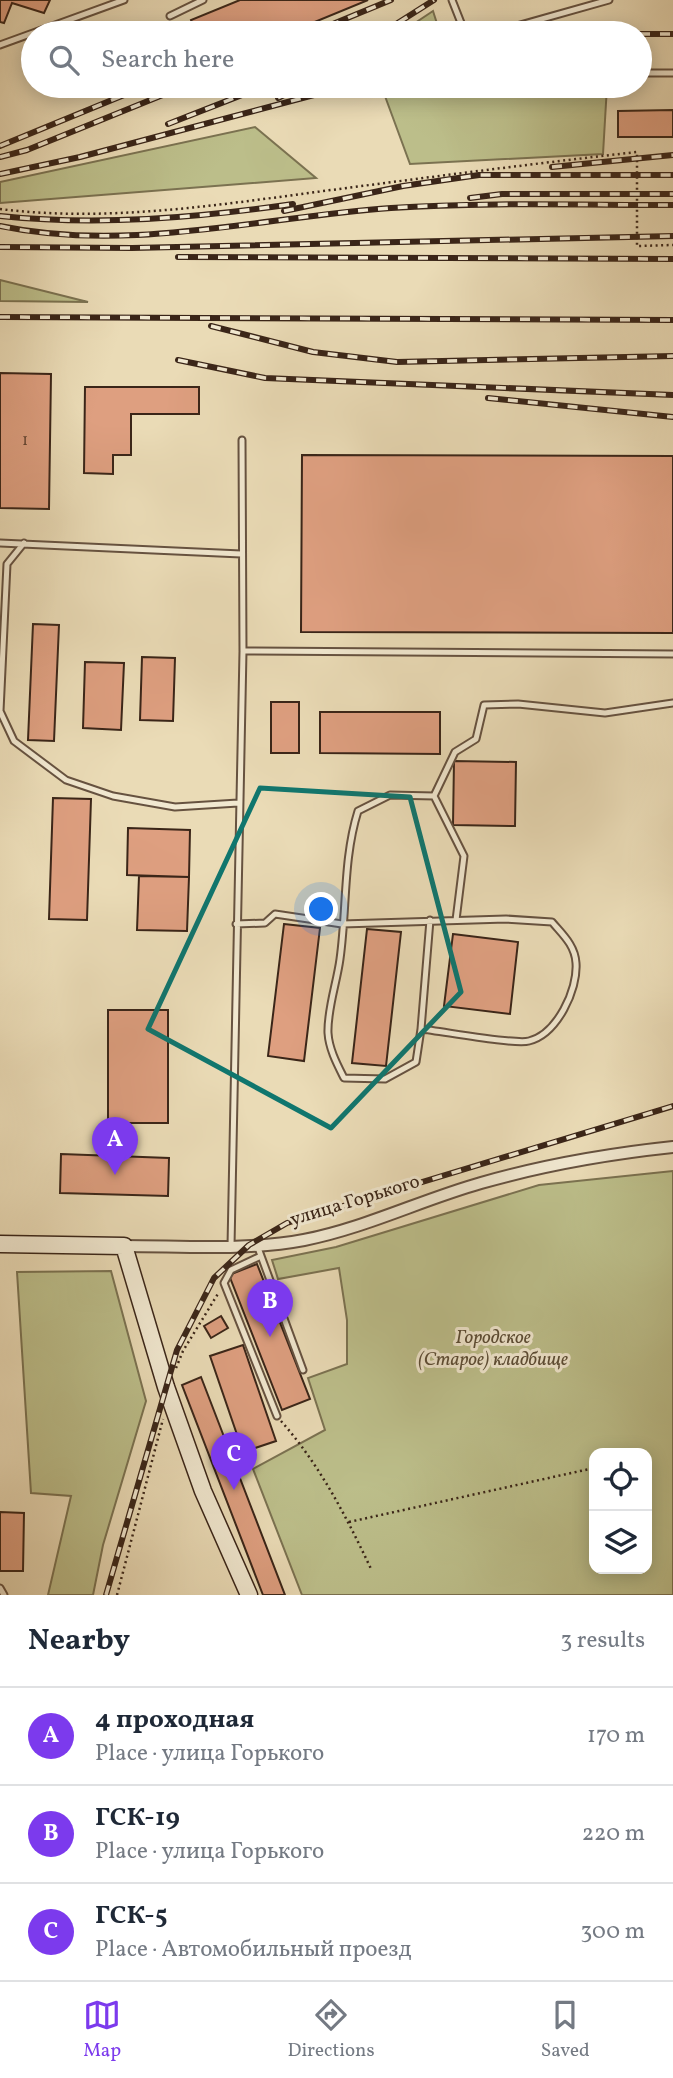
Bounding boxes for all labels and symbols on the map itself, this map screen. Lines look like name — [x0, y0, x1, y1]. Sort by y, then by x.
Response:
house number: 1 — [22, 430, 28, 452]
your location — [304, 892, 338, 926]
pin: A — [92, 1117, 138, 1175]
street label: улица Горького — [287, 1169, 423, 1233]
pin: B — [247, 1279, 293, 1337]
park label: Городское (Старое) кладбище — [418, 1325, 568, 1373]
pin: C — [211, 1432, 257, 1490]

